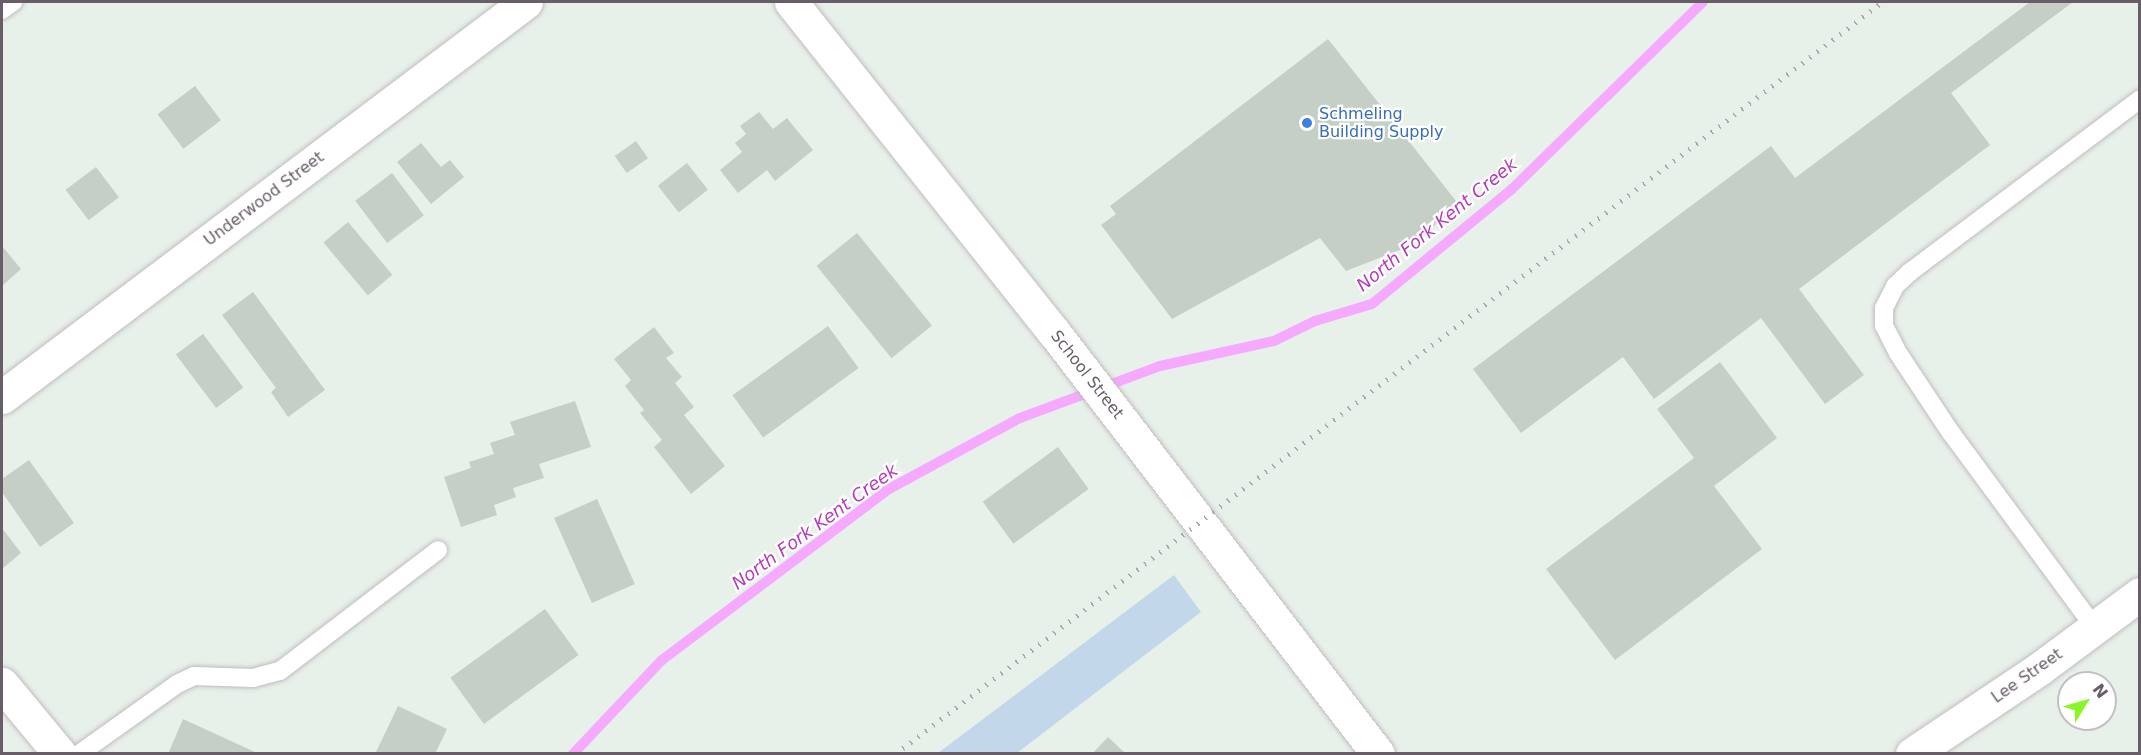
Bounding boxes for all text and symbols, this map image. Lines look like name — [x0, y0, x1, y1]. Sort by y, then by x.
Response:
place label: Schmeling Building Supply — [1319, 104, 1444, 142]
marker: Schmeling Building Supply — [1300, 116, 1314, 130]
street label: Underwood Street — [200, 148, 328, 250]
water label: North Fork Kent Creek — [1353, 154, 1521, 296]
street label: School Street — [1047, 327, 1127, 423]
water label: North Fork Kent Creek — [728, 460, 902, 594]
street label: Lee Street — [1988, 645, 2066, 707]
north arrow — [2057, 671, 2117, 731]
text: N — [2089, 680, 2112, 702]

